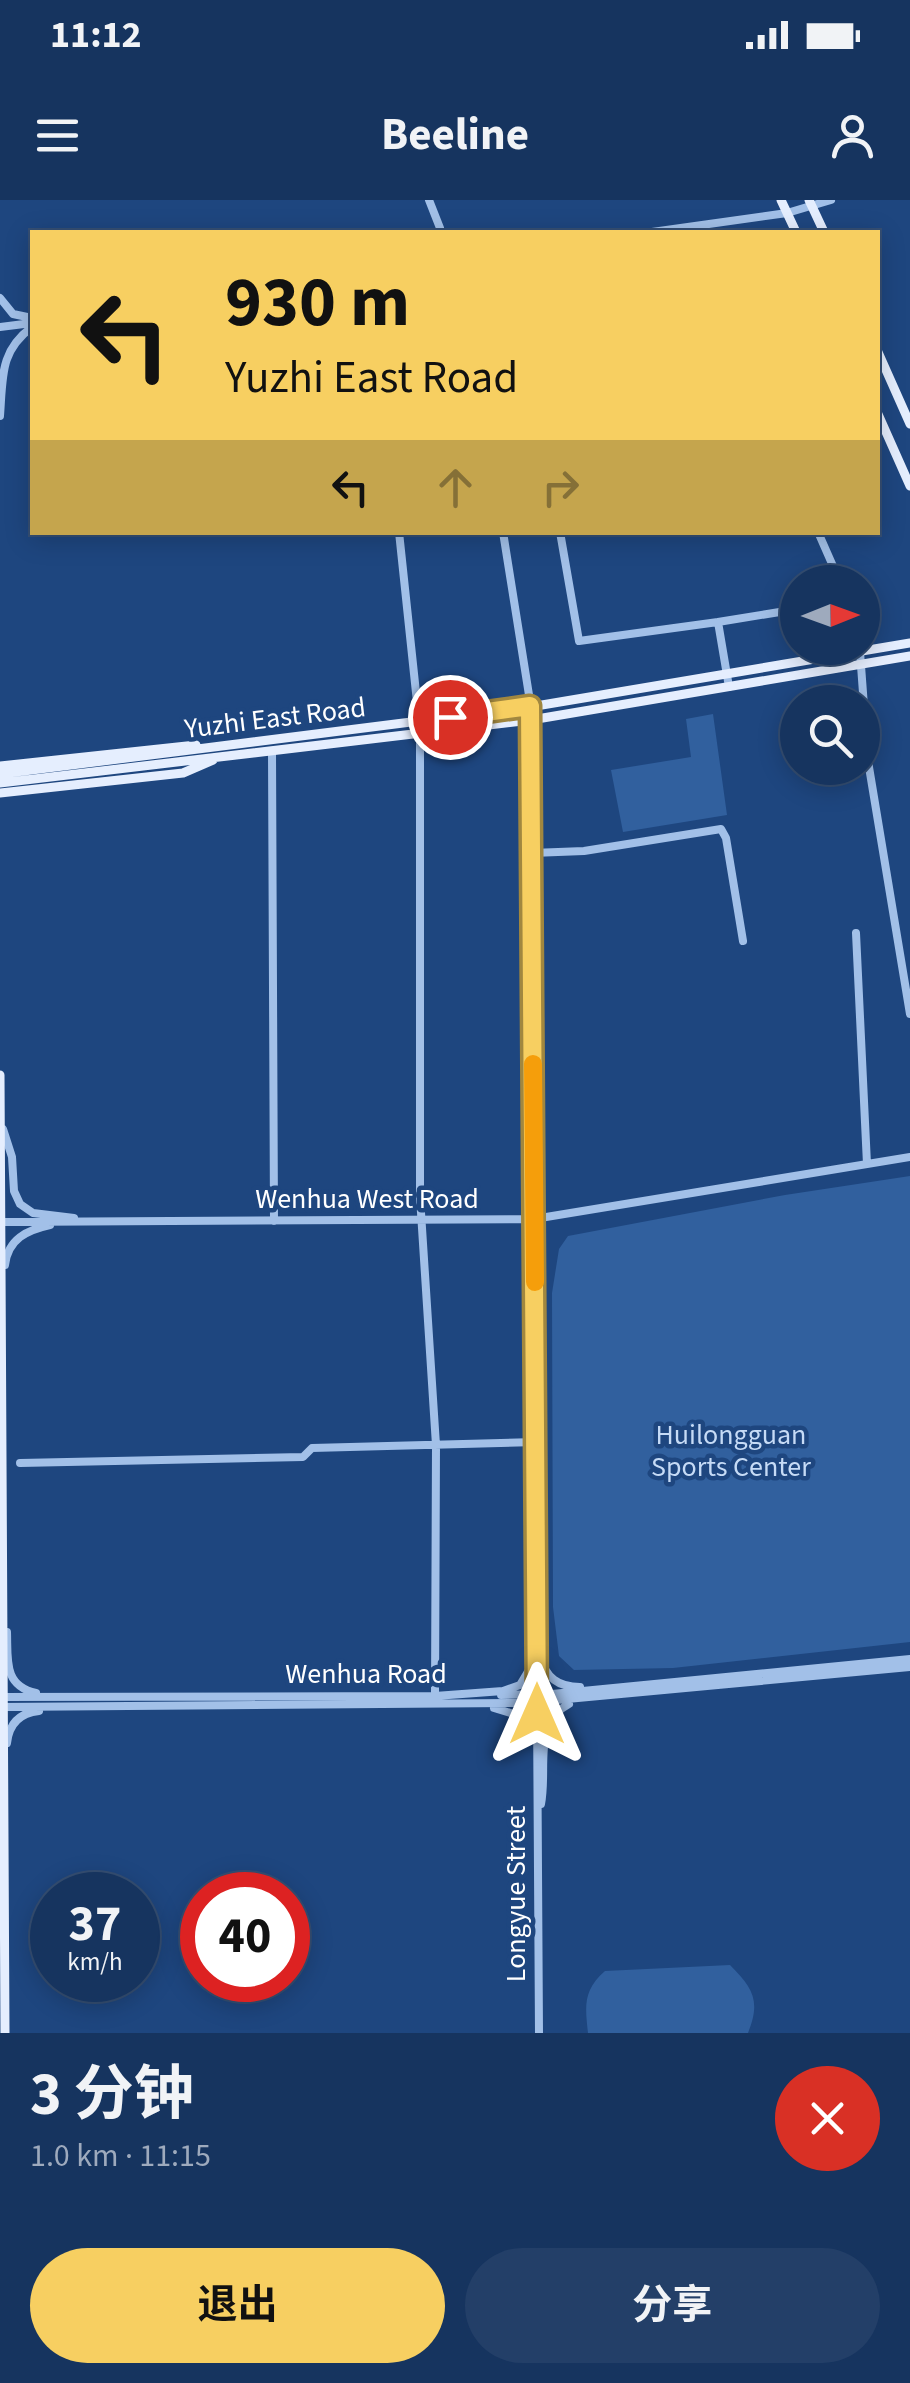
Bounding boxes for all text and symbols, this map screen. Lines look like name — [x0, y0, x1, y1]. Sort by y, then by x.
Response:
text: 11:12 — [50, 8, 142, 62]
text: Beeline — [381, 103, 529, 167]
icon: menu — [30, 108, 85, 163]
icon: person — [825, 108, 880, 163]
text: 930 m — [225, 253, 410, 353]
icon: left — [60, 270, 190, 400]
text: Yuzhi East Road — [225, 346, 518, 410]
icon: left — [323, 460, 378, 515]
icon: ahead — [428, 460, 483, 515]
icon: right — [533, 460, 588, 515]
north arrow — [780, 565, 880, 665]
map controls — [780, 565, 880, 785]
pin — [408, 675, 493, 760]
button: search — [780, 685, 880, 785]
street label: Yuzhi East Road — [181, 687, 368, 749]
icon: arrive — [423, 690, 478, 745]
street label: Wenhua West Road — [255, 1179, 479, 1219]
park label: Huilongguan Sports Center — [651, 1415, 811, 1487]
street label: Wenhua Road — [285, 1654, 447, 1694]
position arrow — [485, 1662, 589, 1766]
street label: Longyue Street — [496, 1805, 536, 1982]
speed limit sign: 40 — [180, 1872, 310, 2002]
text: 37 — [69, 1889, 121, 1960]
text: km/h — [67, 1944, 123, 1980]
text: 3 分钟 — [30, 2053, 194, 2138]
button: close — [775, 2066, 880, 2171]
text: 1.0 km · 11:15 — [30, 2133, 211, 2179]
button: 退出 — [30, 2248, 445, 2363]
button: 分享 — [465, 2248, 880, 2363]

